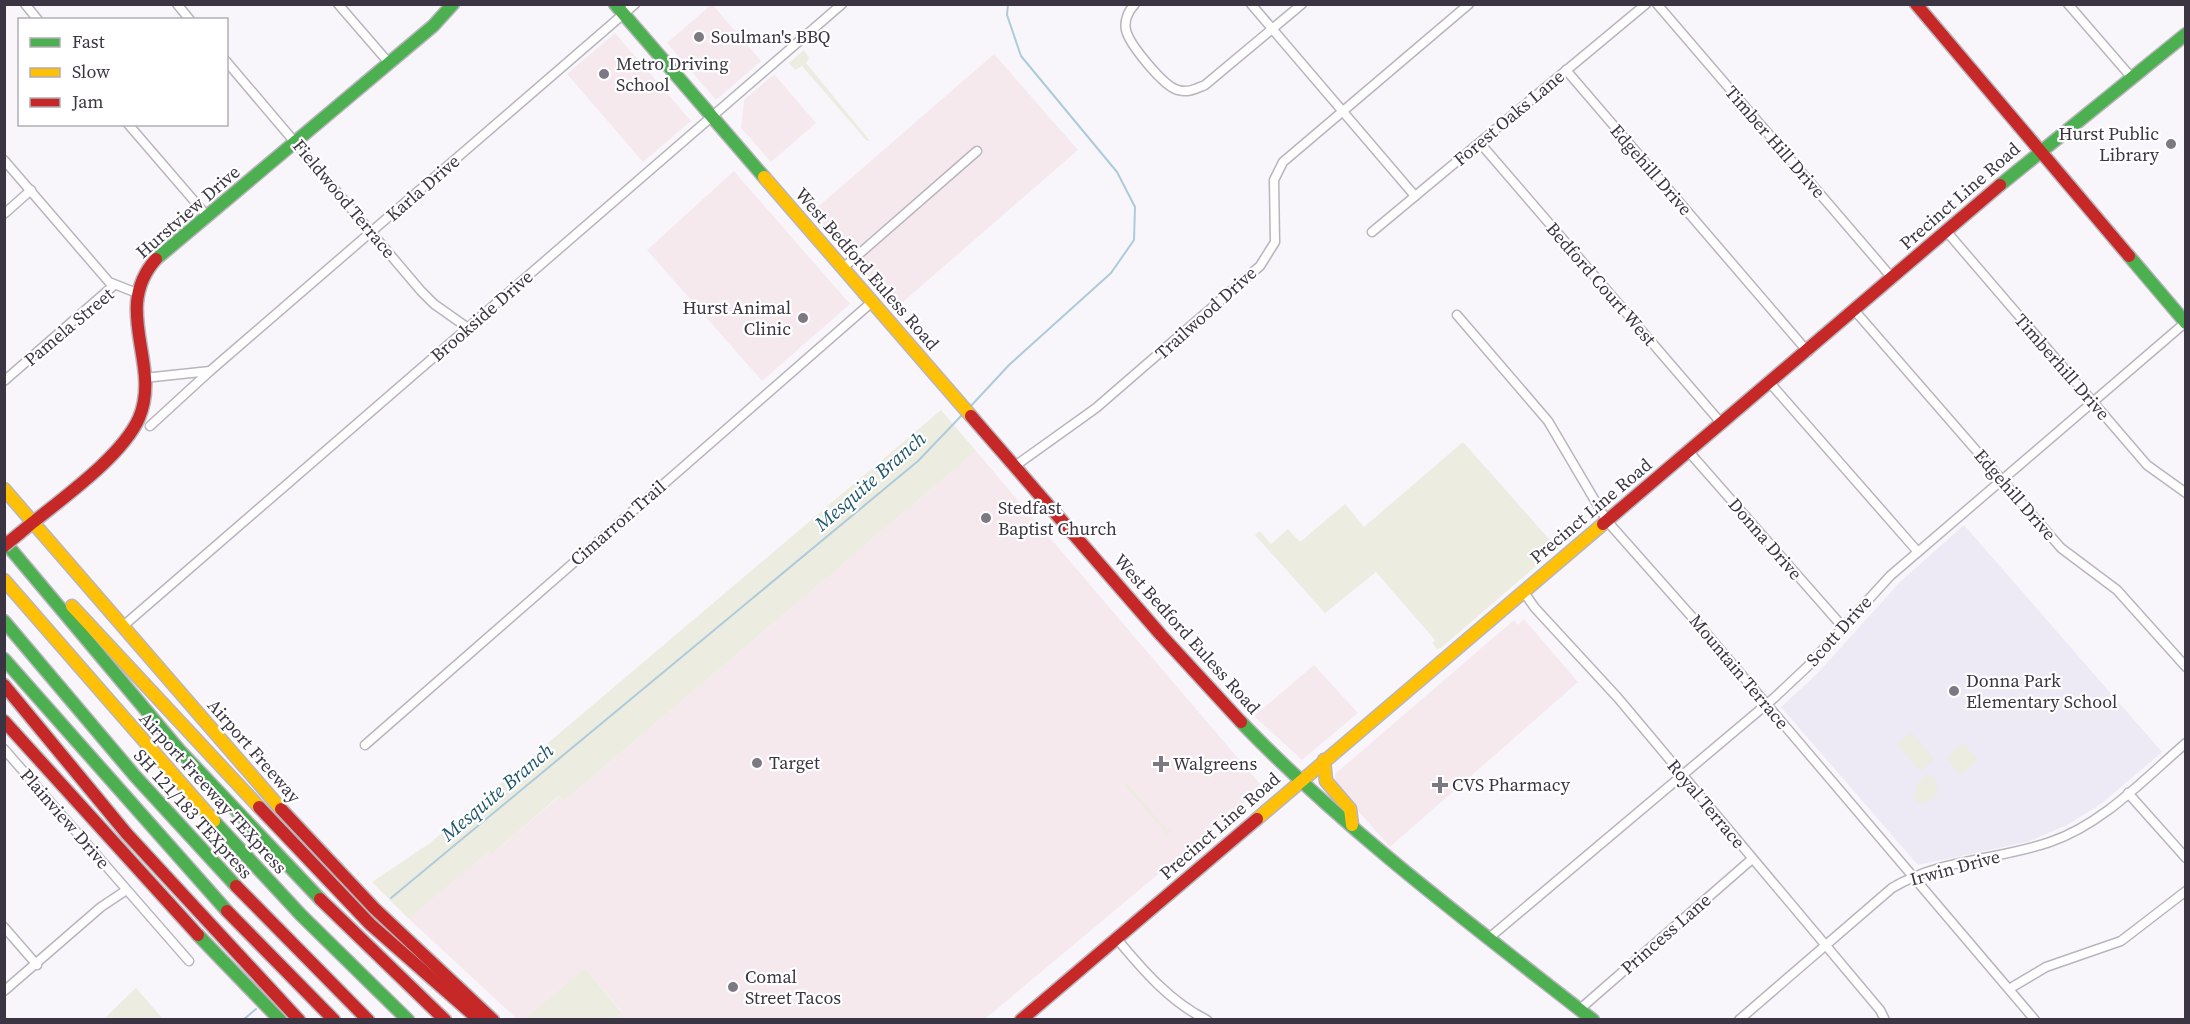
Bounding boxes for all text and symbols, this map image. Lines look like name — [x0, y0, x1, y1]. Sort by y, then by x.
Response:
legend — [18, 18, 228, 126]
place label: Soulman's BBQ — [711, 24, 831, 49]
text: Fast — [72, 29, 105, 54]
marker: Soulman's BBQ — [692, 30, 706, 44]
place label: Metro Driving School — [616, 51, 729, 97]
text: Slow — [72, 59, 110, 84]
street label: Forest Oaks Lane — [1448, 64, 1569, 171]
marker: Metro Driving School — [597, 67, 611, 81]
street label: Timber Hill Drive — [1719, 80, 1831, 203]
text: Jam — [71, 89, 104, 114]
street label: Edgehill Drive — [1605, 119, 1698, 221]
place label: Hurst Public Library — [2059, 121, 2160, 167]
street label: Fieldwood Terrace — [287, 134, 402, 263]
street label: Precinct Line Road — [1894, 136, 2025, 255]
marker: Hurst Public Library — [2164, 137, 2178, 151]
street label: Karla Drive — [380, 149, 465, 227]
street label: Hurstview Drive — [130, 159, 245, 264]
street label: West Bedford Euless Road — [790, 182, 945, 355]
street label: Bedford Court West — [1541, 216, 1662, 351]
street label: Trailwood Drive — [1150, 260, 1262, 365]
street label: Brookside Drive — [425, 264, 538, 367]
street label: Pamela Street — [19, 282, 119, 372]
place label: Hurst Animal Clinic — [682, 295, 791, 341]
street label: Timberhill Drive — [2009, 308, 2116, 425]
marker: Hurst Animal Clinic — [796, 311, 810, 325]
water label: Mesquite Branch — [808, 425, 932, 538]
street label: Edgehill Drive — [1969, 444, 2062, 546]
street label: Precinct Line Road — [1524, 452, 1657, 569]
street label: Cimarron Trail — [564, 474, 671, 571]
street label: Donna Drive — [1723, 492, 1808, 585]
place label: Stedfast Baptist Church — [998, 495, 1117, 541]
marker: Stedfast Baptist Church — [979, 511, 993, 525]
street label: West Bedford Euless Road — [1109, 548, 1266, 719]
street label: Scott Drive — [1800, 590, 1877, 671]
street label: Mountain Terrace — [1684, 609, 1795, 734]
place label: Donna Park Elementary School — [1966, 668, 2117, 714]
marker: Donna Park Elementary School — [1947, 684, 1961, 698]
street label: Airport Freeway — [202, 693, 307, 809]
street label: Airport Freeway TEXpress — [134, 706, 293, 879]
water label: Mesquite Branch — [434, 736, 559, 848]
street label: SH 121/183 TEXpress — [128, 743, 259, 884]
place label: Target — [769, 750, 820, 775]
place label: Walgreens — [1173, 751, 1257, 776]
street label: Royal Terrace — [1662, 754, 1751, 854]
marker: Target — [750, 756, 764, 770]
marker: Walgreens — [1154, 757, 1168, 771]
street label: Plainview Drive — [15, 763, 116, 874]
street label: Precinct Line Road — [1154, 766, 1285, 885]
place label: CVS Pharmacy — [1452, 772, 1571, 797]
marker: CVS Pharmacy — [1433, 778, 1447, 792]
street label: Irwin Drive — [1907, 844, 2003, 892]
street label: Princess Lane — [1615, 887, 1716, 980]
place label: Comal Street Tacos — [745, 964, 841, 1010]
marker: Comal Street Tacos — [726, 980, 740, 994]

